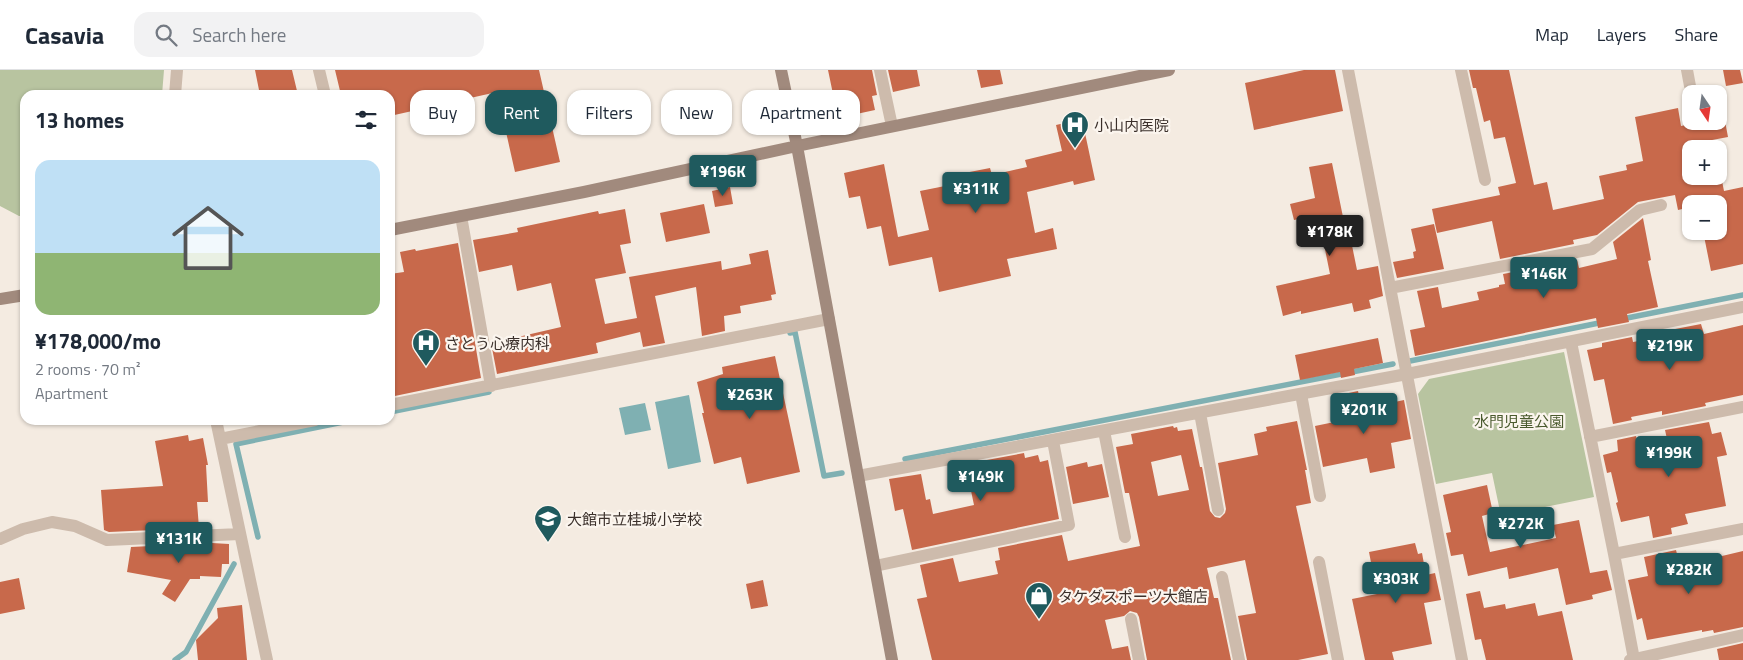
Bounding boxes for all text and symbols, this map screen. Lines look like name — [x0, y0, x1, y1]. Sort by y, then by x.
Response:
search box — [134, 12, 484, 57]
text: Casavia — [25, 17, 104, 53]
text: Search here — [192, 20, 286, 49]
icon: search — [152, 21, 180, 49]
text: Map — [1535, 21, 1569, 48]
text: Layers — [1597, 21, 1646, 48]
text: Share — [1674, 21, 1718, 48]
north arrow — [1682, 85, 1728, 130]
map controls — [1682, 85, 1727, 240]
chip: Buy — [410, 90, 475, 135]
chip: Rent — [485, 90, 557, 135]
chip: Filters — [567, 90, 651, 135]
chip: New — [661, 90, 732, 135]
chip: Apartment — [742, 90, 860, 135]
text: 13 homes — [35, 104, 124, 136]
icon: filters — [352, 106, 380, 134]
hospital icon: 小山内医院 — [1060, 110, 1090, 149]
place label: 小山内医院 — [1094, 114, 1169, 137]
button: + — [1682, 140, 1727, 185]
pin: ¥196K — [688, 154, 758, 197]
text: ¥196K — [700, 159, 746, 183]
pin: ¥311K — [941, 172, 1011, 214]
text: ¥311K — [953, 176, 999, 200]
icon: home — [163, 193, 253, 283]
button: − — [1682, 195, 1727, 240]
pin: ¥178K — [1295, 214, 1365, 257]
text: ¥178K — [1307, 219, 1353, 243]
pin: ¥146K — [1509, 256, 1579, 299]
text: ¥146K — [1521, 261, 1567, 285]
text: ¥178,000/mo — [35, 325, 161, 357]
hospital icon: さとう心療内科 — [411, 328, 441, 367]
pin: ¥219K — [1635, 328, 1705, 371]
place label: さとう心療内科 — [445, 332, 550, 355]
text: ¥219K — [1647, 333, 1693, 357]
text: 2 rooms · 70 m² — [35, 357, 140, 381]
pin: ¥263K — [715, 378, 785, 420]
text: Apartment — [35, 381, 108, 405]
text: ¥263K — [727, 382, 773, 406]
pin: ¥201K — [1329, 392, 1399, 435]
text: ¥201K — [1341, 397, 1387, 421]
park label: 水門児童公園 — [1474, 410, 1564, 433]
pin: ¥199K — [1634, 436, 1704, 478]
text: ¥199K — [1646, 440, 1692, 464]
pin: ¥149K — [946, 460, 1016, 502]
text: ¥149K — [958, 464, 1004, 488]
school or university icon: 大館市立桂城小学校 — [533, 504, 563, 543]
pin: ¥272K — [1486, 506, 1556, 549]
place label: 大館市立桂城小学校 — [567, 508, 702, 531]
text: ¥272K — [1498, 511, 1544, 535]
pin: ¥131K — [144, 522, 214, 564]
text: ¥131K — [156, 526, 202, 550]
pin: ¥282K — [1654, 552, 1724, 595]
text: ¥282K — [1666, 557, 1712, 581]
pin: ¥303K — [1361, 562, 1431, 604]
text: ¥303K — [1373, 566, 1419, 590]
shop icon: タケダスポーツ大館店 — [1024, 581, 1054, 620]
place label: タケダスポーツ大館店 — [1058, 585, 1208, 608]

